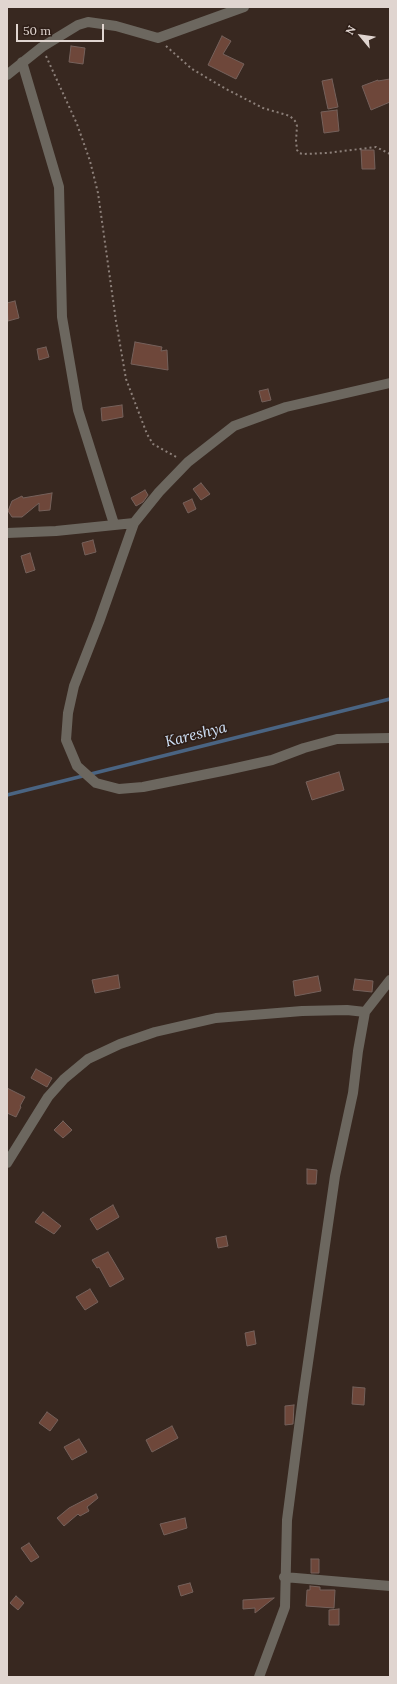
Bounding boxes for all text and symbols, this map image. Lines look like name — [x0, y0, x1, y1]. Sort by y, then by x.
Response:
scale bar — [18, 16, 106, 42]
north arrow — [341, 16, 381, 56]
text: 50 m — [23, 23, 51, 38]
text: N — [342, 23, 359, 37]
water label: Kareshya — [163, 719, 229, 751]

